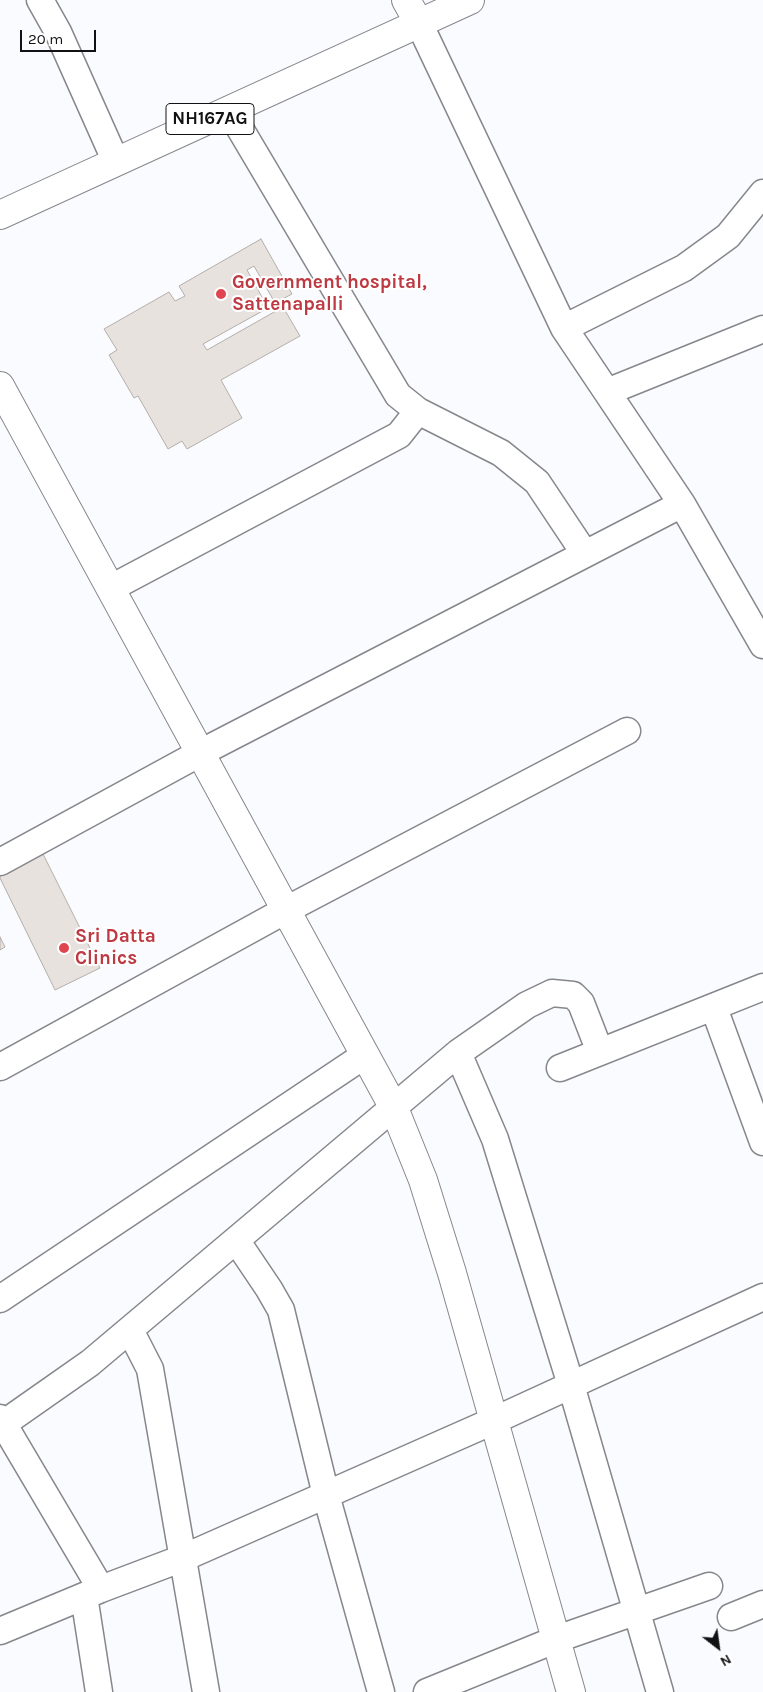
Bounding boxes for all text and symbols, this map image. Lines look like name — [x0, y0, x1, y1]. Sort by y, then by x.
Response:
scale bar — [22, 20, 99, 52]
text: 20 m — [28, 30, 63, 48]
road number: NH167AG — [166, 104, 254, 134]
place label: Government hospital, Sattenapalli — [232, 272, 427, 316]
marker: Government hospital, Sattenapalli — [214, 287, 228, 301]
place label: Sri Datta Clinics — [75, 926, 156, 970]
marker: Sri Datta Clinics — [57, 941, 71, 955]
north arrow — [693, 1622, 743, 1672]
text: N — [717, 1651, 734, 1670]

